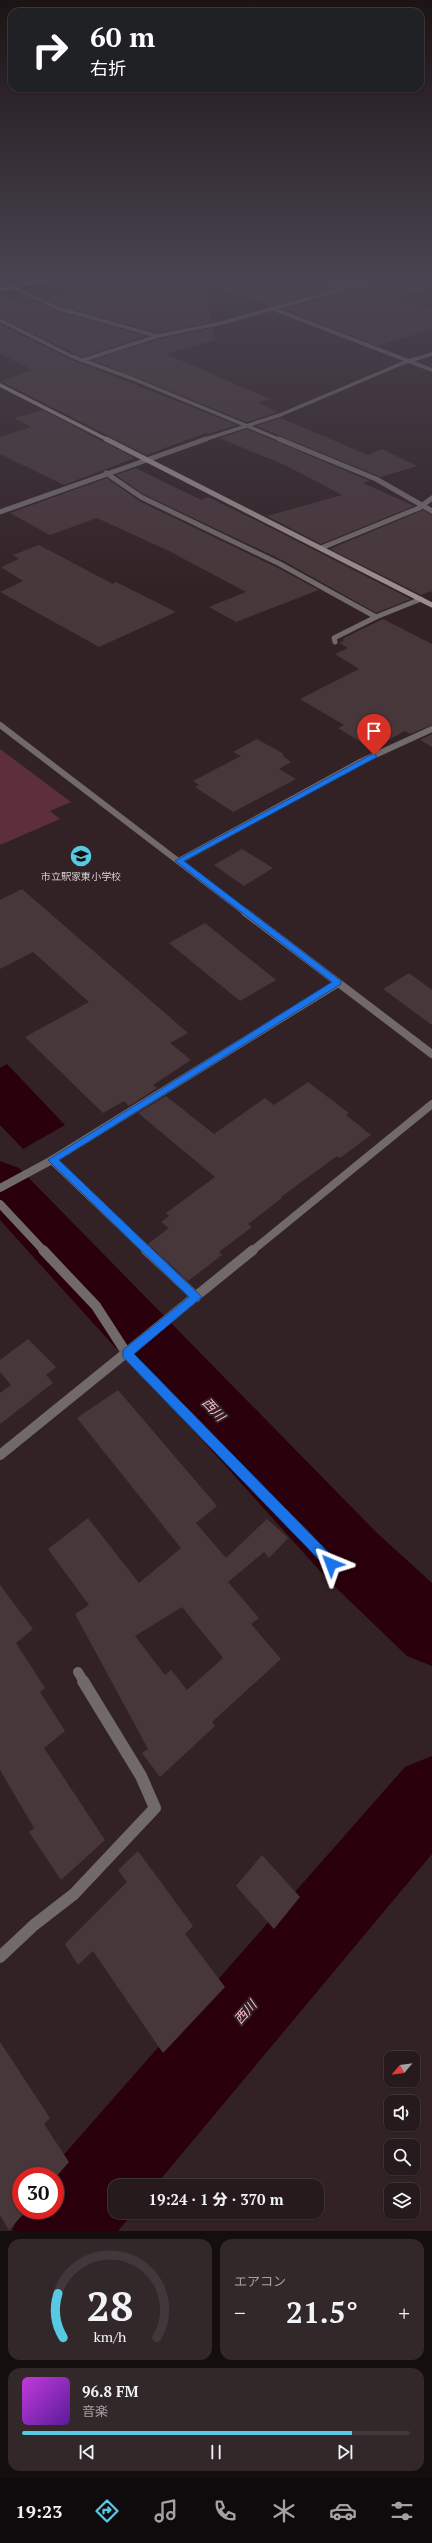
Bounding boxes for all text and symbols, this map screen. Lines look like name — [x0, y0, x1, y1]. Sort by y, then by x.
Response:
text: 60 m — [90, 18, 155, 55]
icon: right — [24, 24, 76, 76]
text: 右折 — [90, 56, 126, 80]
pin — [357, 714, 391, 755]
icon: arrive — [363, 720, 385, 742]
school or university icon: 市立駅家東小学校 — [68, 843, 94, 869]
place label: 市立駅家東小学校 — [41, 870, 121, 883]
water label: 西川 — [199, 1393, 231, 1426]
position arrow — [310, 1543, 352, 1585]
water label: 西川 — [230, 1995, 262, 2028]
north arrow — [384, 2051, 420, 2087]
map controls — [384, 2051, 420, 2219]
button: sound — [384, 2095, 420, 2131]
button: search — [384, 2139, 420, 2175]
speed limit sign: 30 — [12, 2167, 64, 2219]
button: layers — [384, 2183, 420, 2219]
text: 19:24 · 1 分 · 370 m — [149, 2189, 284, 2209]
text: エアコン — [234, 2272, 286, 2290]
text: 28 — [86, 2277, 134, 2332]
text: 21.5° — [286, 2292, 358, 2332]
text: − — [234, 2298, 246, 2327]
text: + — [398, 2298, 410, 2327]
text: km/h — [94, 2326, 127, 2345]
text: 96.8 FM — [82, 2381, 139, 2401]
text: 音楽 — [82, 2402, 108, 2420]
icon: previous — [76, 2441, 98, 2463]
icon: pause — [205, 2441, 227, 2463]
icon: next — [334, 2441, 356, 2463]
icon: directions — [93, 2497, 121, 2525]
icon: music — [152, 2497, 180, 2525]
icon: phone — [211, 2497, 239, 2525]
icon: climate — [270, 2497, 298, 2525]
icon: car — [329, 2497, 357, 2525]
icon: filters — [388, 2497, 416, 2525]
text: 19:23 — [16, 2499, 62, 2523]

